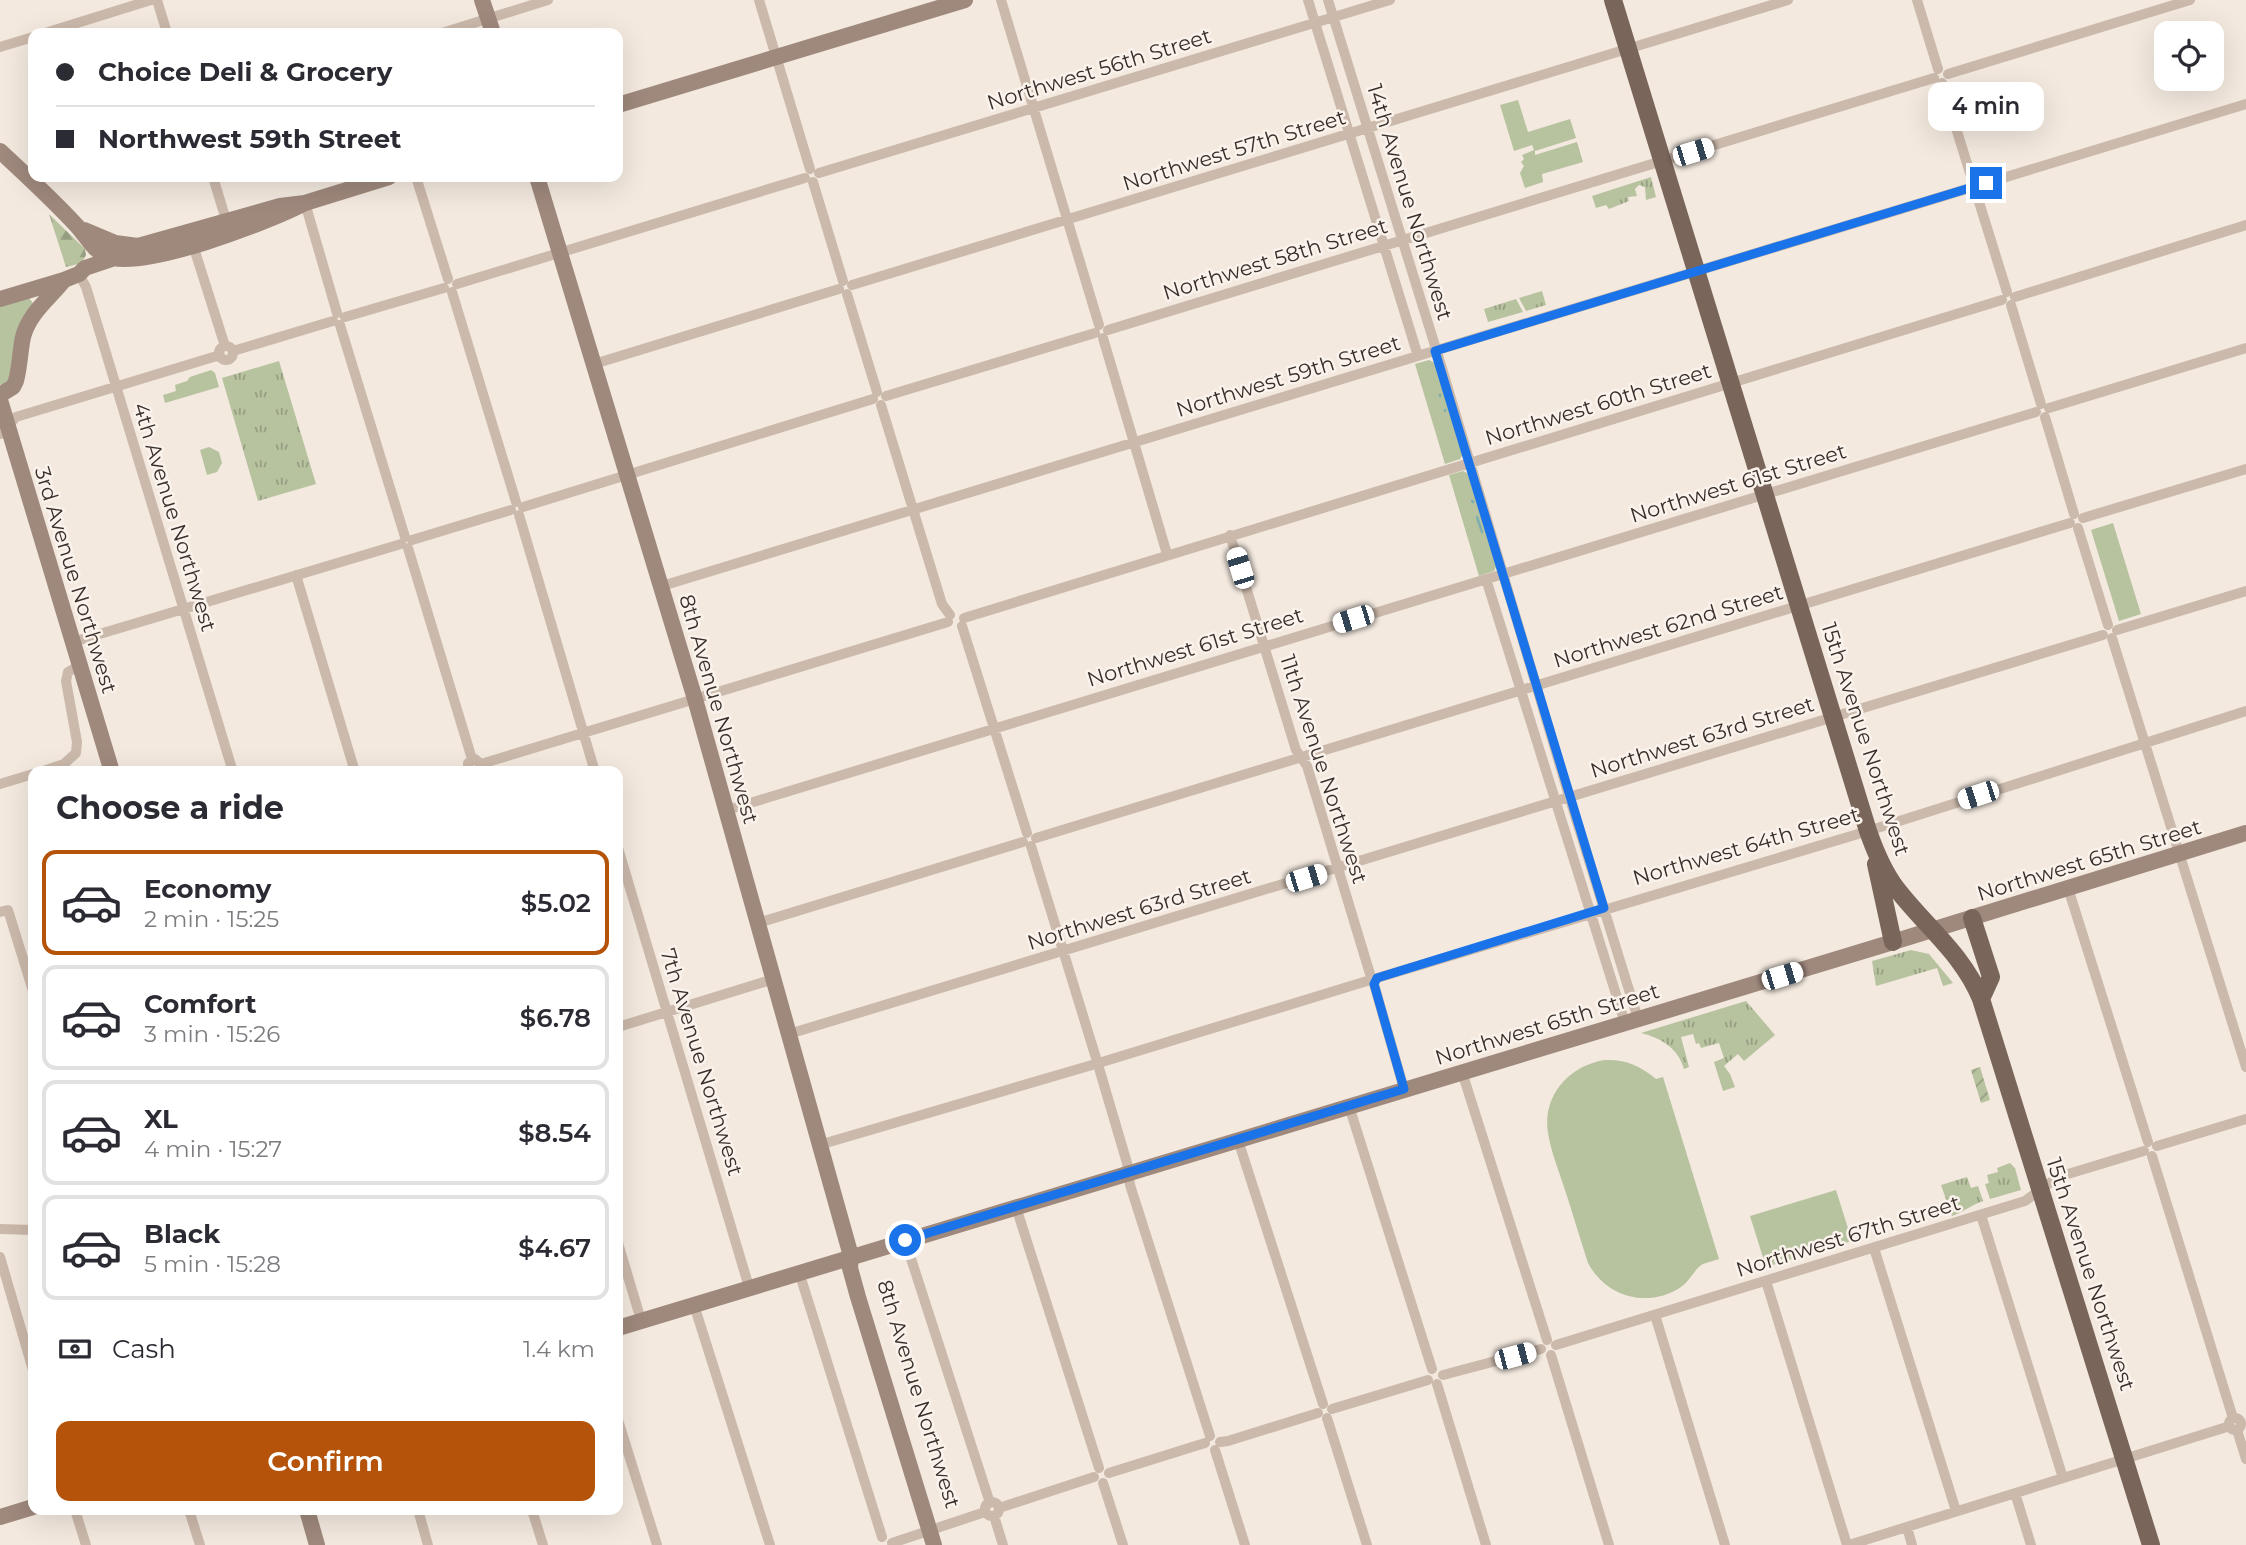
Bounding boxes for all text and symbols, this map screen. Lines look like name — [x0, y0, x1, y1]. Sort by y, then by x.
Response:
map controls — [2154, 21, 2224, 91]
button: locate — [2154, 21, 2224, 91]
street label: Northwest 56th Street — [984, 23, 1214, 115]
text: Choice Deli & Grocery — [98, 56, 392, 88]
street label: 14th Avenue Northwest — [1362, 81, 1458, 323]
callout: 4 min — [1928, 82, 2044, 130]
text: 4 min — [1952, 92, 2020, 120]
street label: Northwest 57th Street — [1119, 104, 1349, 196]
text: Northwest 59th Street — [98, 123, 401, 155]
car — [1670, 136, 1717, 168]
route end — [1970, 167, 2002, 199]
street label: Northwest 58th Street — [1160, 213, 1390, 305]
street label: Northwest 59th Street — [1173, 330, 1403, 422]
street label: Northwest 60th Street — [1482, 358, 1714, 450]
street label: 4th Avenue Northwest — [128, 400, 222, 634]
street label: Northwest 61st Street — [1627, 438, 1849, 528]
street label: 3rd Avenue Northwest — [30, 464, 122, 696]
car — [1224, 545, 1257, 591]
street label: Northwest 62nd Street — [1550, 579, 1786, 673]
street label: 8th Avenue Northwest — [674, 591, 764, 827]
street label: Northwest 61st Street — [1084, 602, 1306, 692]
car — [1330, 603, 1377, 635]
street label: 15th Avenue Northwest — [1816, 619, 1916, 859]
street label: 11th Avenue Northwest — [1275, 651, 1373, 887]
street label: Northwest 63rd Street — [1587, 691, 1817, 783]
car — [1955, 779, 2002, 811]
text: Choose a ride — [56, 788, 284, 827]
street label: Northwest 64th Street — [1630, 802, 1862, 890]
street label: Northwest 65th Street — [1974, 814, 2204, 906]
car — [1283, 862, 1330, 894]
street label: Northwest 63rd Street — [1024, 863, 1254, 955]
icon: car — [60, 871, 123, 934]
text: Economy — [144, 873, 271, 905]
text: $5.02 — [521, 887, 591, 919]
text: 2 min · 15:25 — [144, 905, 279, 933]
street label: 7th Avenue Northwest — [656, 945, 748, 1179]
car — [1759, 960, 1806, 992]
street label: Northwest 65th Street — [1432, 978, 1662, 1070]
icon: car — [60, 986, 123, 1049]
text: Comfort — [144, 988, 256, 1020]
text: $6.78 — [520, 1002, 591, 1034]
text: 3 min · 15:26 — [144, 1020, 280, 1048]
icon: car — [60, 1101, 123, 1164]
text: XL — [144, 1103, 178, 1135]
text: $8.54 — [518, 1117, 591, 1149]
text: 4 min · 15:27 — [144, 1135, 282, 1163]
street label: 15th Avenue Northwest — [2041, 1154, 2141, 1394]
street label: Northwest 67th Street — [1733, 1190, 1963, 1282]
icon: car — [60, 1216, 123, 1279]
text: Black — [144, 1218, 220, 1250]
route start — [889, 1224, 921, 1256]
text: $4.67 — [518, 1232, 591, 1264]
text: 5 min · 15:28 — [144, 1250, 281, 1278]
street label: 8th Avenue Northwest — [872, 1277, 966, 1511]
icon: cash — [56, 1330, 94, 1368]
text: Cash — [112, 1333, 176, 1365]
text: 1.4 km — [523, 1335, 595, 1363]
car — [1492, 1340, 1539, 1372]
button: Confirm — [56, 1421, 595, 1501]

